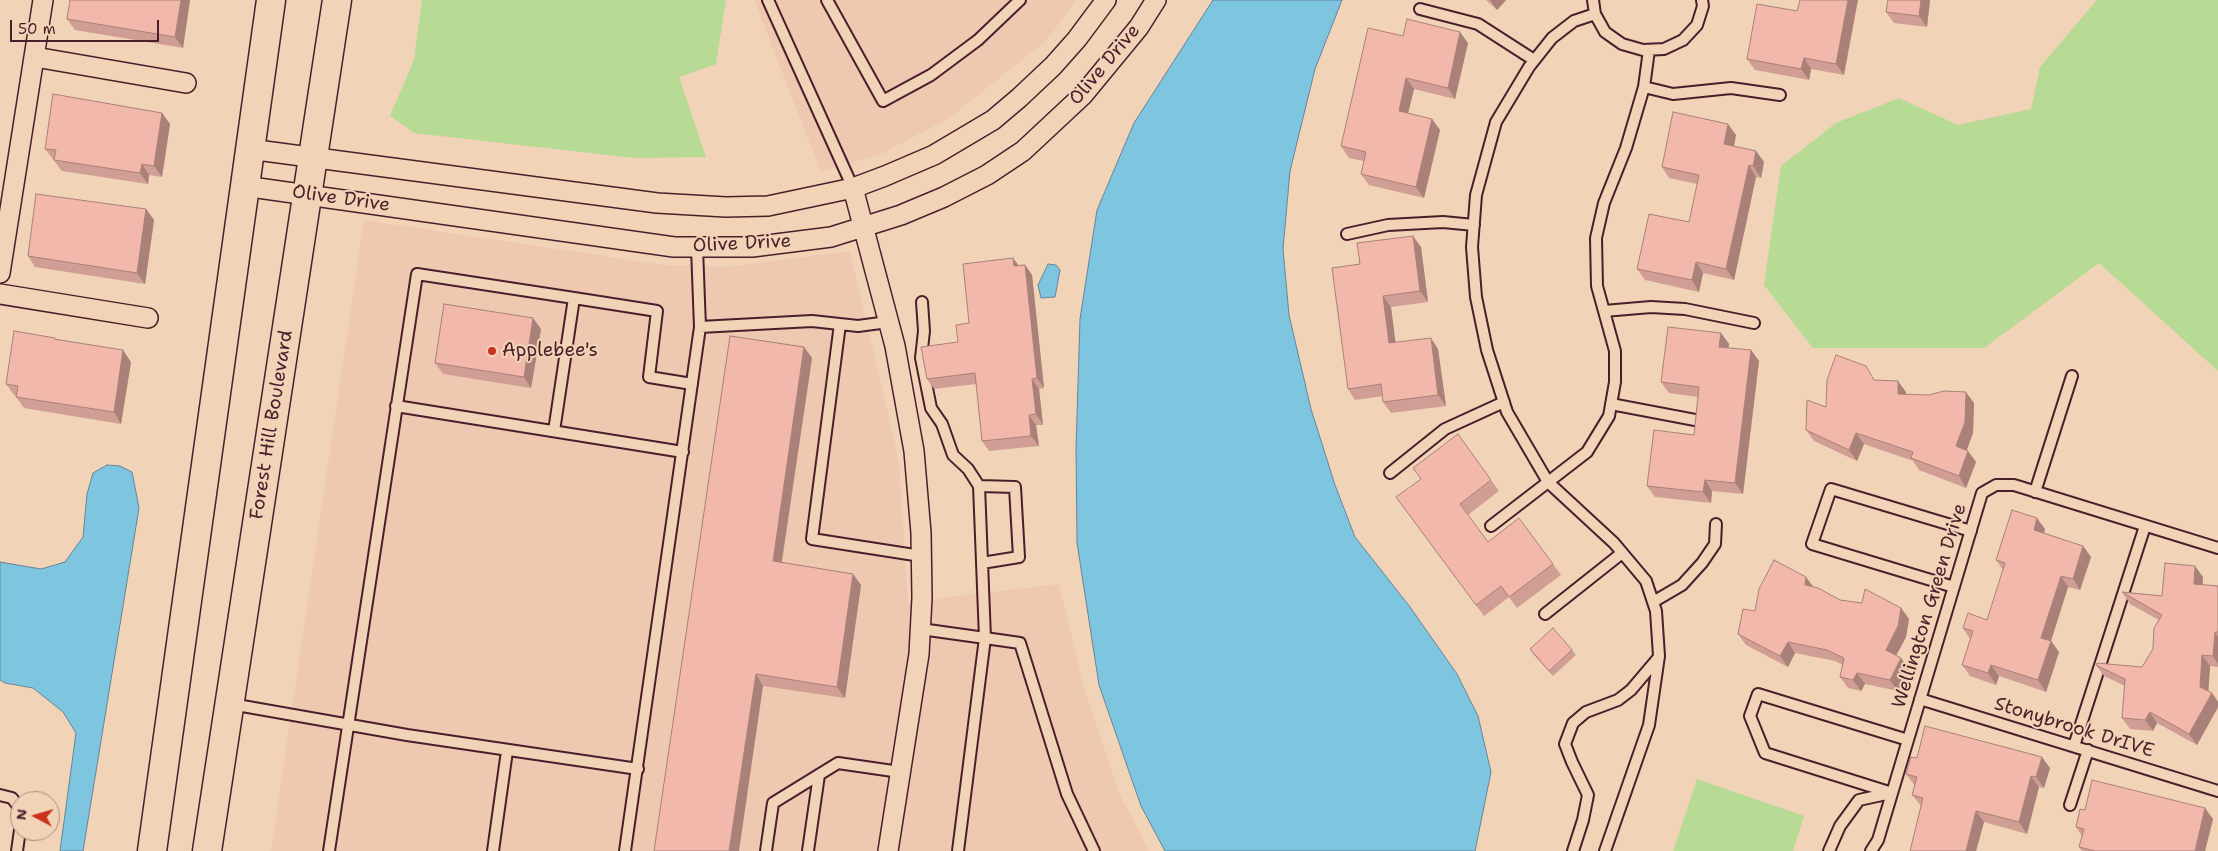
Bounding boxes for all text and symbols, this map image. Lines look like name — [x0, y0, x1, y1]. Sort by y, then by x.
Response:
scale bar — [12, 10, 161, 42]
text: 50 m — [18, 19, 56, 39]
street label: Olive Drive — [1065, 20, 1145, 110]
street label: Olive Drive — [291, 181, 391, 217]
street label: Olive Drive — [692, 230, 792, 258]
street label: Forest Hill Boulevard — [246, 329, 298, 521]
place label: Applebee's — [502, 340, 598, 362]
marker: Applebee's — [486, 345, 498, 357]
street label: Wellington Green Drive — [1888, 501, 1972, 711]
street label: Stonybrook DrIVE — [1991, 693, 2157, 763]
north arrow — [10, 791, 60, 841]
text: N — [12, 808, 31, 821]

